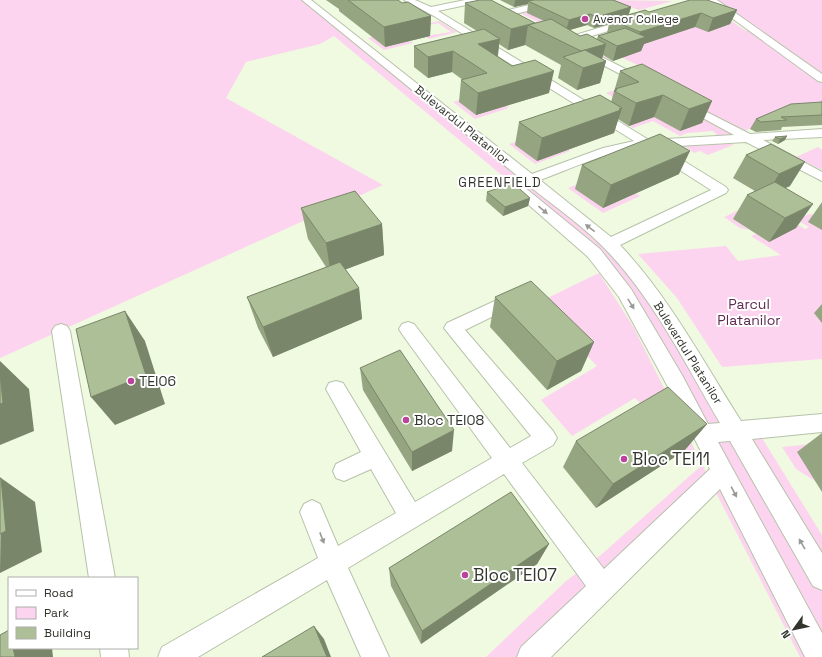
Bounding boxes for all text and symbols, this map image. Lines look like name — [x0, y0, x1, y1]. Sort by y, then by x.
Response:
place label: Avenor College — [593, 11, 679, 27]
marker: Avenor College — [580, 14, 590, 24]
street label: Bulevardul Platanilor — [411, 82, 513, 169]
district label: GREENFIELD — [458, 174, 542, 191]
one-way arrow — [538, 206, 549, 214]
one-way arrow — [585, 224, 596, 232]
park label: Parcul Platanilor — [717, 295, 781, 329]
one-way arrow — [628, 298, 635, 310]
street label: Bulevardul Platanilor — [650, 299, 726, 408]
place label: TEI06 — [139, 372, 176, 390]
marker: TEI06 — [126, 376, 136, 386]
place label: Bloc TEI08 — [414, 411, 484, 429]
marker: Bloc TEI08 — [401, 415, 411, 425]
place label: Bloc TEI11 — [632, 448, 710, 470]
marker: Bloc TEI11 — [619, 454, 629, 464]
one-way arrow — [731, 486, 737, 498]
one-way arrow — [320, 532, 326, 544]
one-way arrow — [799, 538, 806, 549]
place label: Bloc TEI07 — [473, 564, 557, 586]
marker: Bloc TEI07 — [460, 570, 470, 580]
legend — [8, 577, 138, 649]
text: Road — [44, 585, 73, 601]
text: Park — [44, 605, 69, 621]
north arrow — [774, 609, 814, 649]
text: Building — [44, 625, 91, 641]
text: N — [778, 628, 793, 641]

